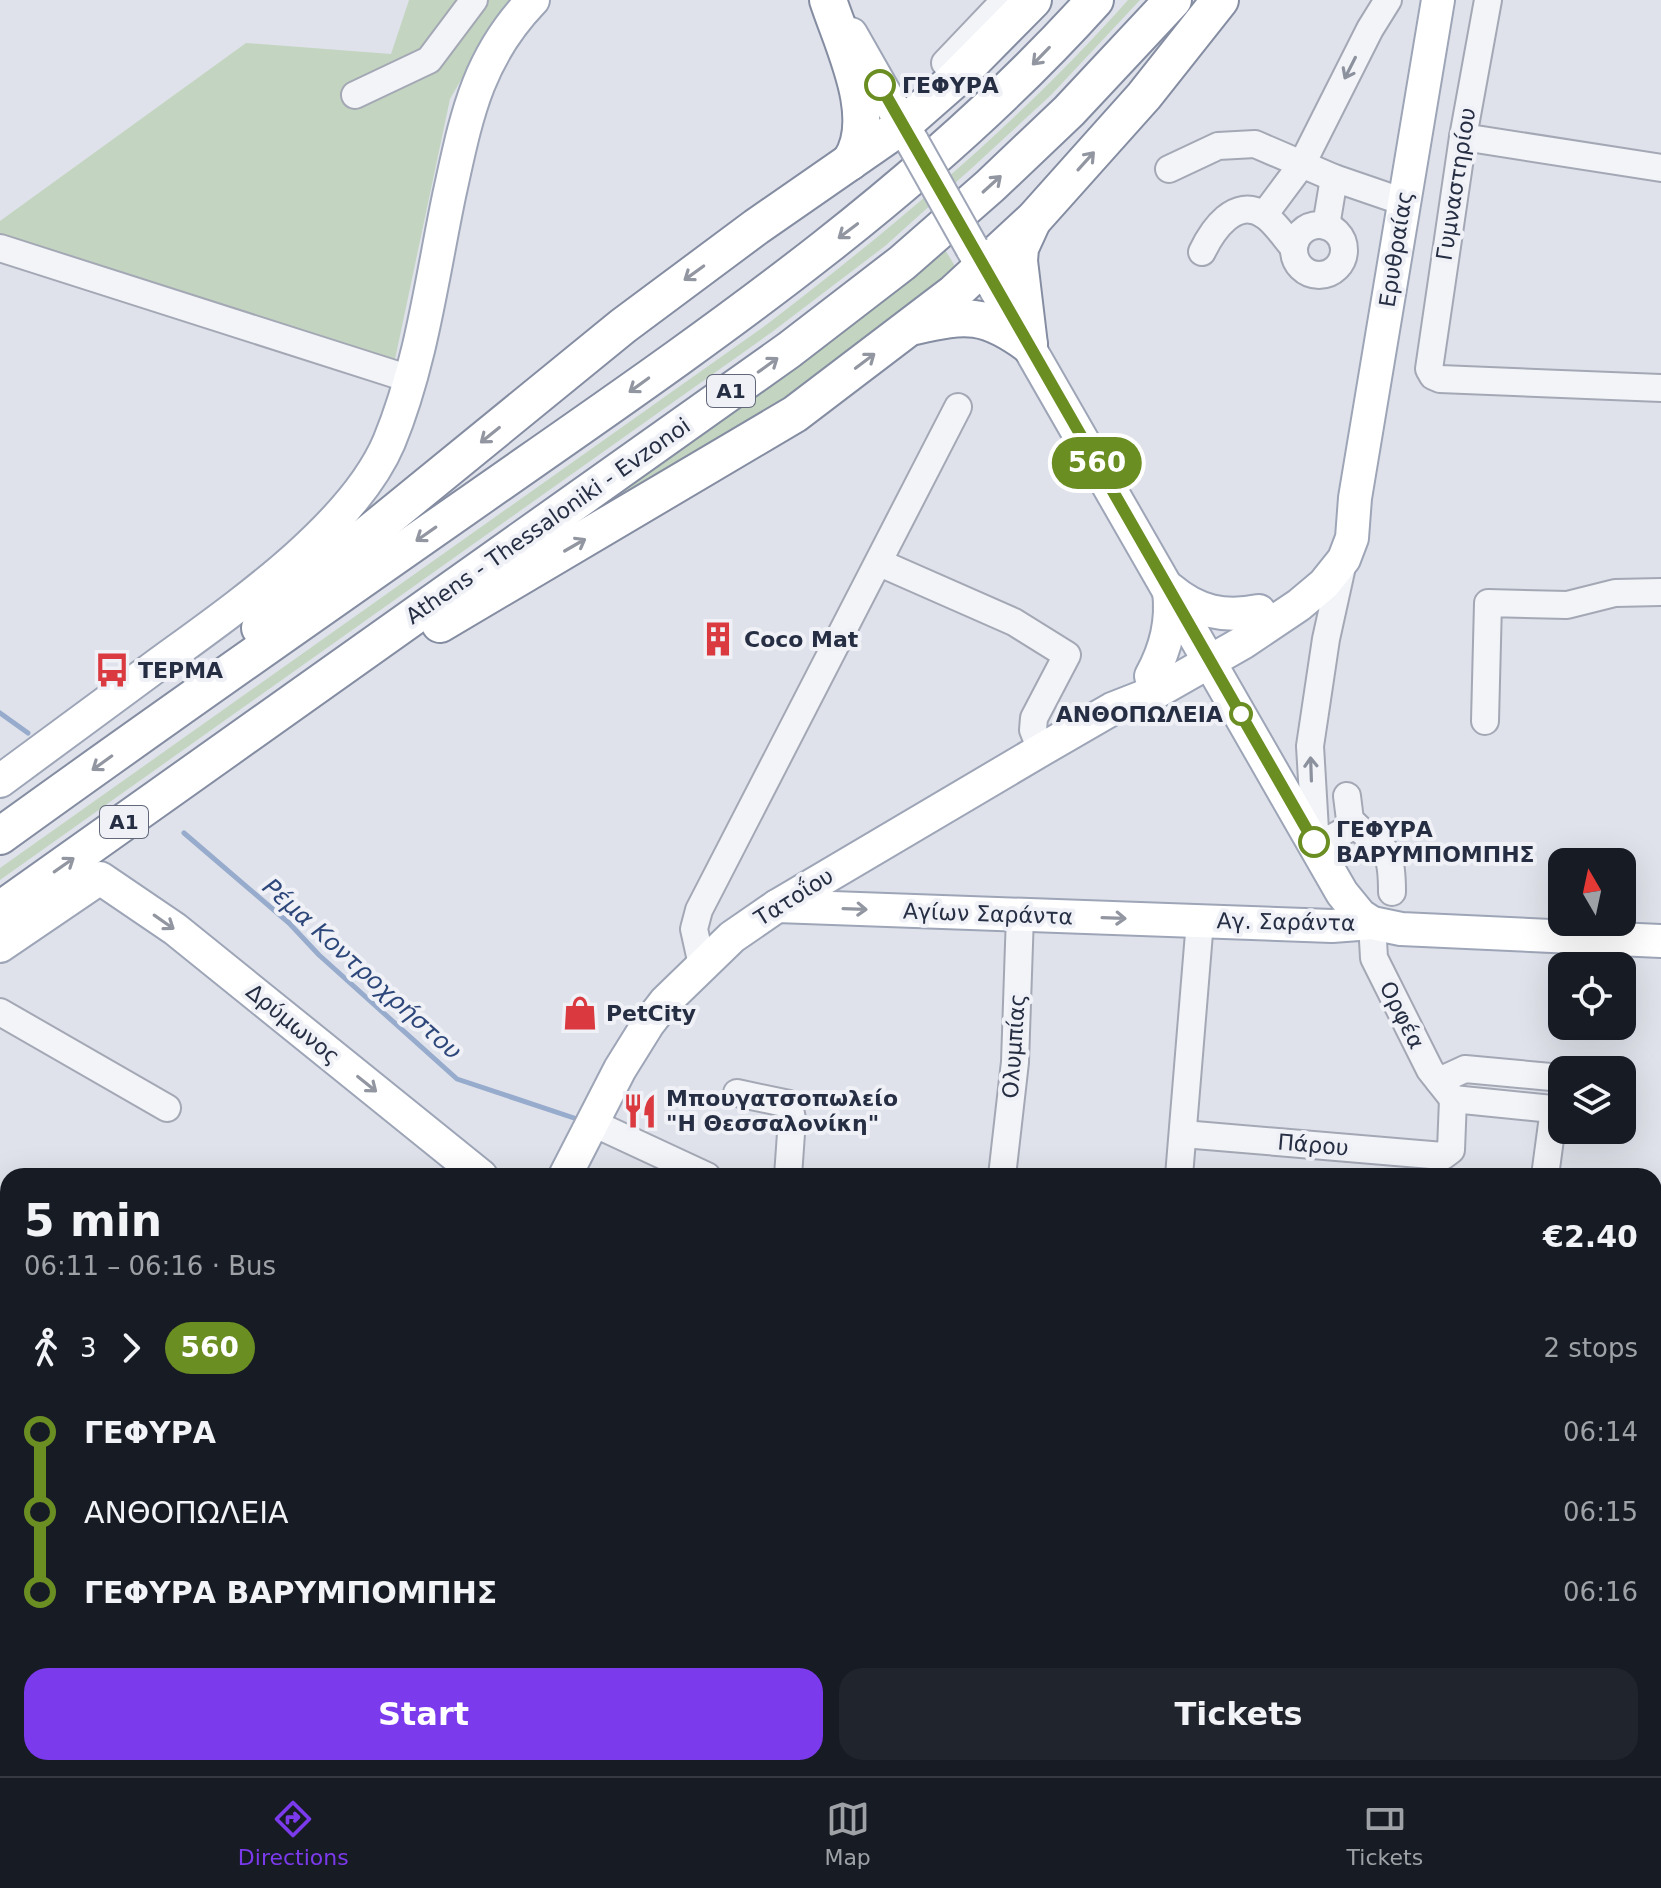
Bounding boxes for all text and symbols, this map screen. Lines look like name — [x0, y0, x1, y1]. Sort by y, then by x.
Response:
one-way arrow — [1032, 46, 1051, 65]
one-way arrow — [1342, 55, 1358, 79]
marker: ΓΕΦΥΡΑ — [865, 70, 895, 100]
place label: ΓΕΦΥΡΑ — [902, 73, 999, 98]
street label: Γυμναστηρίου — [1432, 106, 1480, 262]
one-way arrow — [1077, 152, 1095, 172]
one-way arrow — [982, 174, 1002, 193]
street label: Ερυθραίας — [1374, 189, 1418, 309]
one-way arrow — [838, 222, 860, 239]
one-way arrow — [683, 265, 705, 282]
one-way arrow — [854, 353, 875, 370]
one-way arrow — [757, 356, 779, 373]
road number: Α1 — [707, 375, 755, 407]
one-way arrow — [629, 377, 651, 393]
street label: Athens - Thessaloniki - Evzonoi — [401, 413, 695, 629]
one-way arrow — [479, 425, 500, 443]
line badge: 560 — [1051, 437, 1143, 489]
text: 560 — [1068, 446, 1126, 479]
one-way arrow — [416, 526, 438, 542]
one-way arrow — [563, 537, 586, 553]
building icon: Coco Mat — [699, 620, 737, 658]
place label: Coco Mat — [744, 627, 859, 652]
bus stop icon: ΤΕΡΜΑ — [93, 651, 131, 689]
place label: ΤΕΡΜΑ — [138, 658, 223, 683]
place label: ΑΝΘΟΠΩΛΕΙΑ — [1056, 702, 1223, 727]
marker: ΑΝΘΟΠΩΛΕΙΑ — [1230, 703, 1252, 725]
one-way arrow — [92, 754, 113, 771]
one-way arrow — [1303, 756, 1318, 783]
road number: Α1 — [100, 806, 148, 838]
place label: ΓΕΦΥΡΑ ΒΑΡΥΜΠΟΜΠΗΣ — [1336, 817, 1535, 867]
marker: ΓΕΦΥΡΑ ΒΑΡΥΜΠΟΜΠΗΣ — [1299, 827, 1329, 857]
north arrow — [1548, 848, 1636, 936]
map controls — [1548, 848, 1636, 1144]
one-way arrow — [52, 857, 74, 873]
street label: Τατοΐου — [749, 862, 838, 932]
water label: Ρέμα Κοντροχρήστου — [257, 873, 467, 1066]
street label: Αγίων Σαράντα — [903, 899, 1073, 929]
one-way arrow — [841, 901, 868, 916]
street label: Αγ. Σαράντα — [1216, 908, 1356, 936]
one-way arrow — [1100, 910, 1127, 925]
one-way arrow — [153, 914, 175, 930]
button: locate — [1548, 952, 1636, 1040]
street label: Ορφέα — [1374, 977, 1430, 1053]
street label: Δρύμωνος — [241, 979, 345, 1069]
street label: Ολυμπίας — [998, 993, 1030, 1099]
shop icon: PetCity — [561, 994, 599, 1032]
place label: PetCity — [606, 1001, 696, 1026]
button: layers — [1548, 1056, 1636, 1144]
one-way arrow — [356, 1075, 377, 1093]
place label: Μπουγατσοπωλείο "Η Θεσσαλονίκη" — [666, 1086, 898, 1136]
restaurant icon: Μπουγατσοπωλείο "Η Θεσσαλονίκη" — [621, 1092, 659, 1130]
street label: Πάρου — [1276, 1129, 1350, 1161]
text: 5 min — [24, 1195, 162, 1246]
text: €2.40 — [1543, 1219, 1638, 1254]
text: 06:11 – 06:16 · Bus — [24, 1251, 276, 1281]
icon: walk — [24, 1326, 68, 1370]
icon: forward — [109, 1326, 153, 1370]
text: 560 — [181, 1331, 239, 1364]
text: 3 — [80, 1333, 97, 1363]
text: 2 stops — [1543, 1333, 1638, 1363]
text: ΓΕΦΥΡΑ — [84, 1415, 216, 1450]
text: 06:14 — [1563, 1417, 1638, 1447]
text: ΑΝΘΟΠΩΛΕΙΑ — [84, 1495, 289, 1530]
text: 06:15 — [1563, 1497, 1638, 1527]
text: ΓΕΦΥΡΑ ΒΑΡΥΜΠΟΜΠΗΣ — [84, 1575, 497, 1610]
text: 06:16 — [1563, 1577, 1638, 1607]
button: Start — [24, 1668, 823, 1760]
button: Tickets — [839, 1668, 1638, 1760]
tab: Directions — [238, 1797, 349, 1870]
tab: Map — [824, 1797, 871, 1870]
tab: Tickets — [1347, 1797, 1423, 1870]

